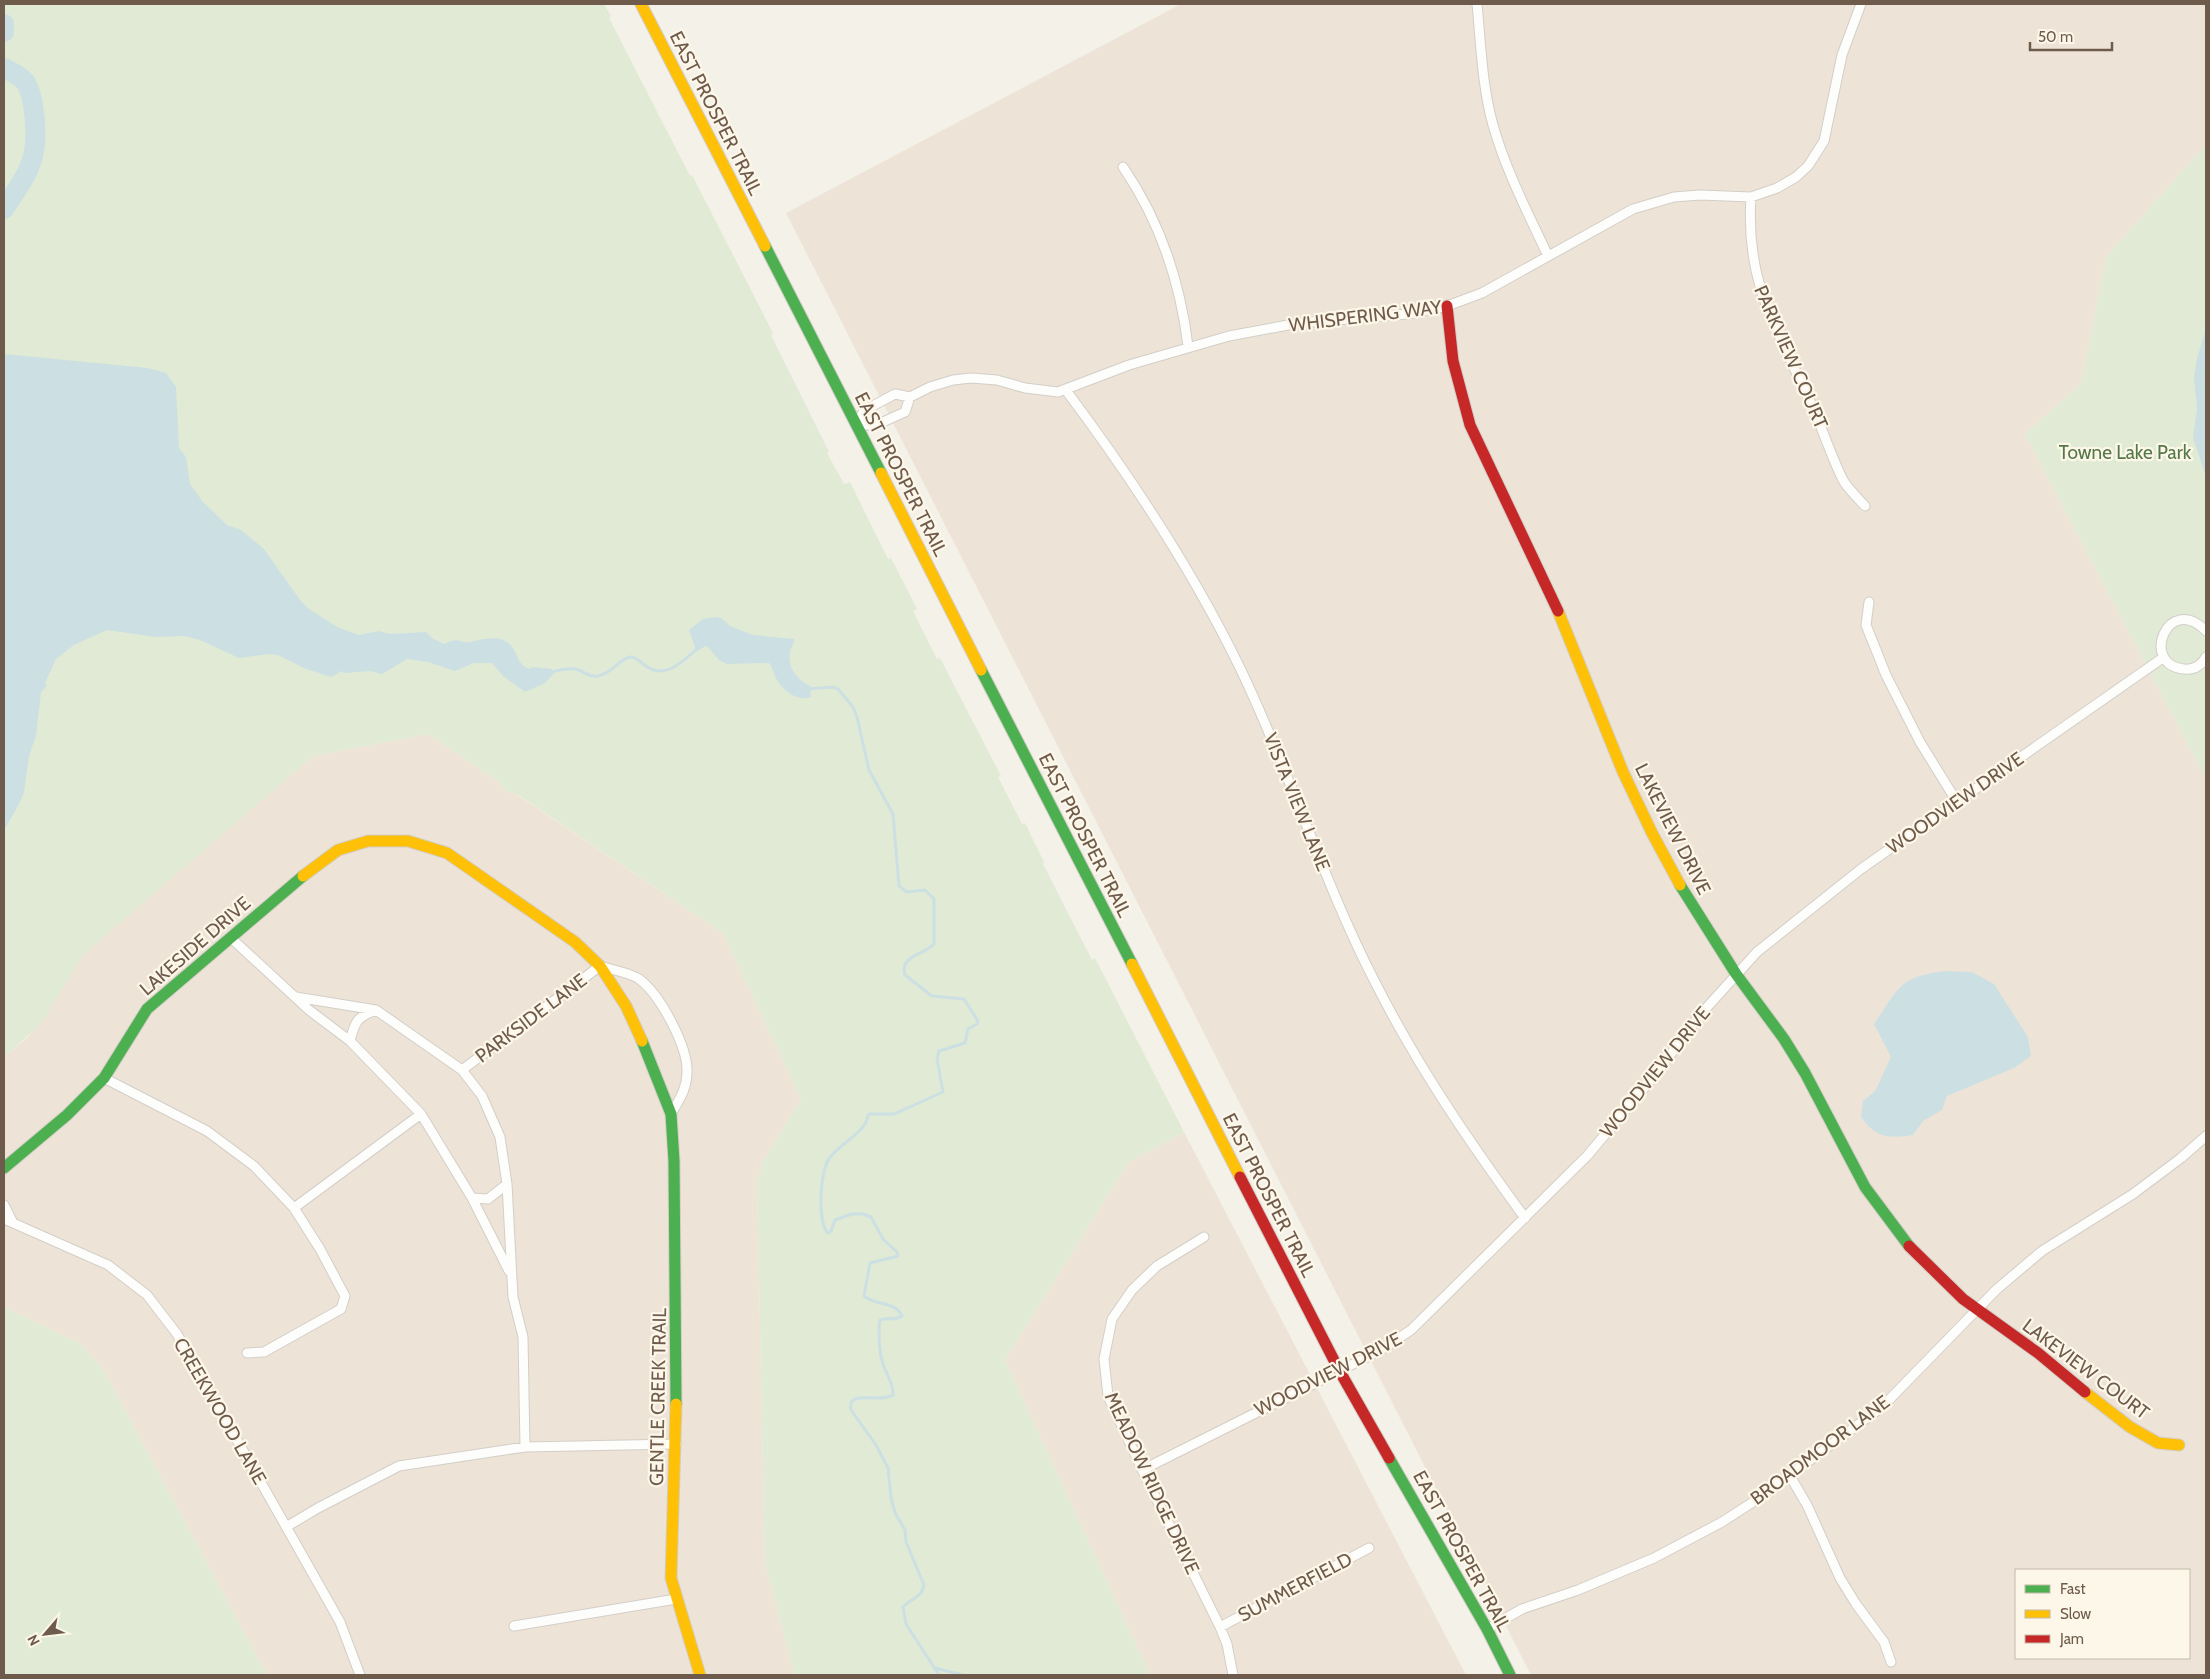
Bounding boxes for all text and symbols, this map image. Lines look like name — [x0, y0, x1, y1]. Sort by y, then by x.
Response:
scale bar — [2030, 20, 2112, 52]
street label: EAST PROSPER TRAIL — [665, 27, 767, 199]
text: 50 m — [2038, 28, 2073, 46]
street label: PARKVIEW COURT — [1749, 282, 1833, 432]
street label: WHISPERING WAY — [1287, 295, 1443, 337]
street label: EAST PROSPER TRAIL — [850, 388, 952, 560]
park label: Towne Lake Park — [2059, 441, 2192, 464]
street label: VISTA VIEW LANE — [1259, 730, 1335, 874]
street label: WOODVIEW DRIVE — [1882, 747, 2028, 859]
street label: EAST PROSPER TRAIL — [1034, 749, 1136, 921]
street label: LAKEVIEW DRIVE — [1630, 760, 1716, 898]
street label: LAKESIDE DRIVE — [135, 892, 255, 1000]
street label: PARKSIDE LANE — [471, 969, 591, 1067]
street label: WOODVIEW DRIVE — [1595, 1002, 1715, 1142]
street label: EAST PROSPER TRAIL — [1218, 1109, 1320, 1281]
street label: GENTLE CREEK TRAIL — [645, 1307, 671, 1486]
street label: LAKEVIEW COURT — [2018, 1314, 2154, 1424]
street label: WOODVIEW DRIVE — [1251, 1327, 1405, 1421]
street label: CREEKWOOD LANE — [169, 1334, 271, 1488]
street label: MEADOW RIDGE DRIVE — [1100, 1388, 1204, 1578]
street label: BROADMOOR LANE — [1746, 1390, 1894, 1510]
street label: EAST PROSPER TRAIL — [1408, 1466, 1516, 1636]
street label: SUMMERFIELD — [1234, 1547, 1356, 1627]
legend — [2015, 1569, 2190, 1659]
text: Fast — [2060, 1580, 2085, 1598]
text: Slow — [2060, 1605, 2091, 1623]
north arrow — [20, 1609, 70, 1659]
text: Jam — [2059, 1630, 2084, 1648]
text: N — [23, 1632, 44, 1649]

